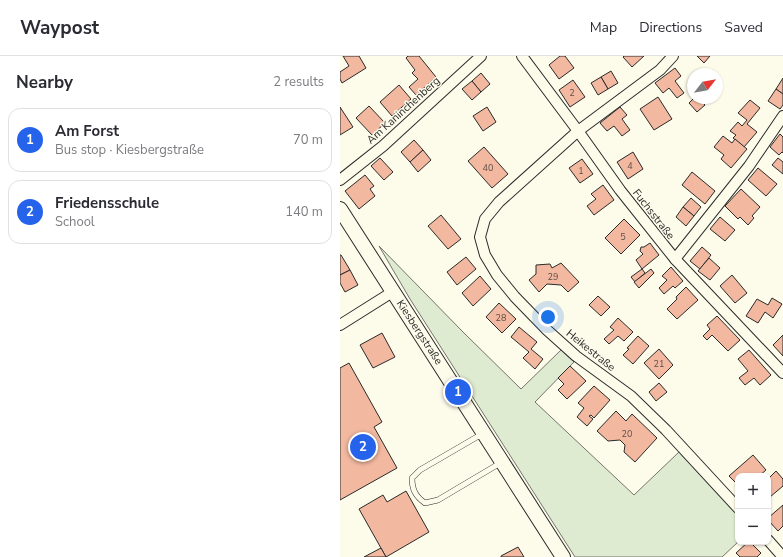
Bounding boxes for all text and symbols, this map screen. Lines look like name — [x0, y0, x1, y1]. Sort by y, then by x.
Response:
text: Waypost — [20, 15, 99, 41]
text: Map — [590, 18, 617, 37]
text: Directions — [639, 18, 702, 37]
text: Saved — [724, 18, 763, 37]
north arrow — [687, 68, 723, 104]
text: Nearby — [16, 71, 73, 94]
text: 2 results — [273, 73, 324, 91]
street label: Am Kaninchenberg — [363, 73, 443, 147]
house number: 2 — [569, 87, 575, 99]
text: Am Forst — [55, 121, 119, 141]
text: 1 — [26, 131, 34, 149]
text: 70 m — [293, 131, 323, 149]
text: Bus stop · Kiesbergstraße — [55, 141, 204, 159]
house number: 4 — [627, 160, 633, 172]
house number: 40 — [483, 162, 493, 174]
house number: 1 — [578, 165, 584, 177]
street label: Fuchsstraße — [629, 186, 678, 243]
text: Friedensschule — [55, 193, 159, 213]
text: 2 — [26, 203, 34, 221]
text: 140 m — [285, 203, 323, 221]
text: School — [55, 213, 95, 231]
house number: 5 — [620, 231, 626, 243]
house number: 29 — [548, 271, 558, 283]
street label: Kiesbergstraße — [393, 297, 446, 368]
your location — [538, 307, 558, 327]
house number: 28 — [496, 312, 506, 324]
street label: Heikestraße — [563, 326, 619, 375]
house number: 21 — [654, 358, 664, 370]
pin: 1 — [445, 377, 471, 407]
house number: 20 — [622, 428, 632, 440]
pin: 2 — [350, 432, 376, 462]
map controls — [735, 473, 771, 545]
button: + — [735, 473, 771, 509]
button: − — [735, 509, 771, 545]

